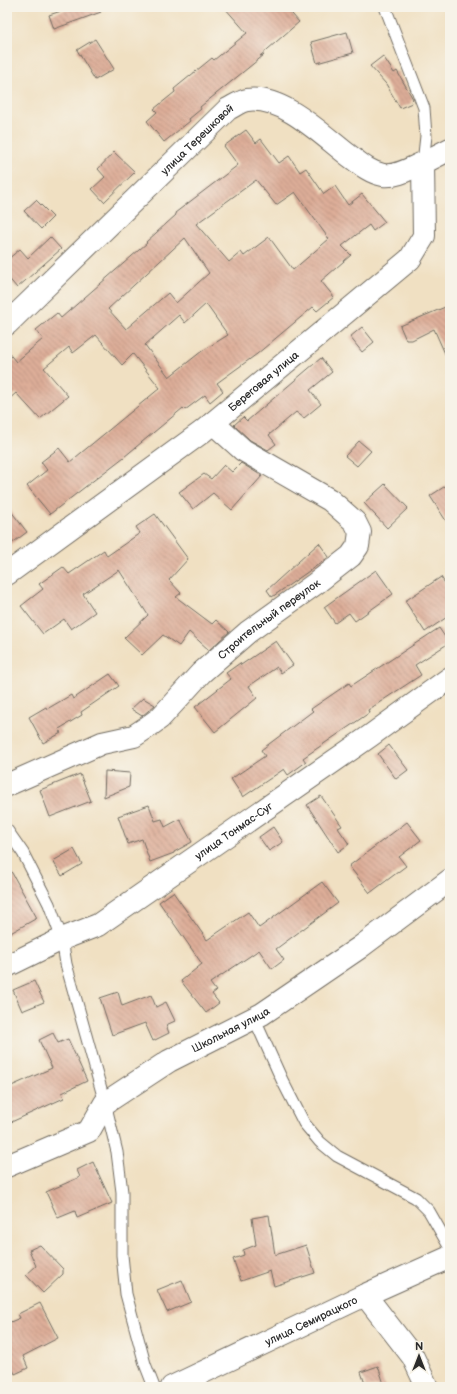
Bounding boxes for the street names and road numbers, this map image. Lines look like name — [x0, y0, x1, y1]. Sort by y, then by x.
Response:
street label: улица Терешковой — [158, 102, 235, 178]
street label: Береговая улица — [226, 348, 302, 414]
street label: Строительный переулок — [215, 576, 323, 662]
street label: улица Тонмас-Суг — [192, 799, 276, 863]
street label: Школьная улица — [190, 1004, 273, 1055]
street label: улица Семирацкого — [263, 1294, 360, 1349]

